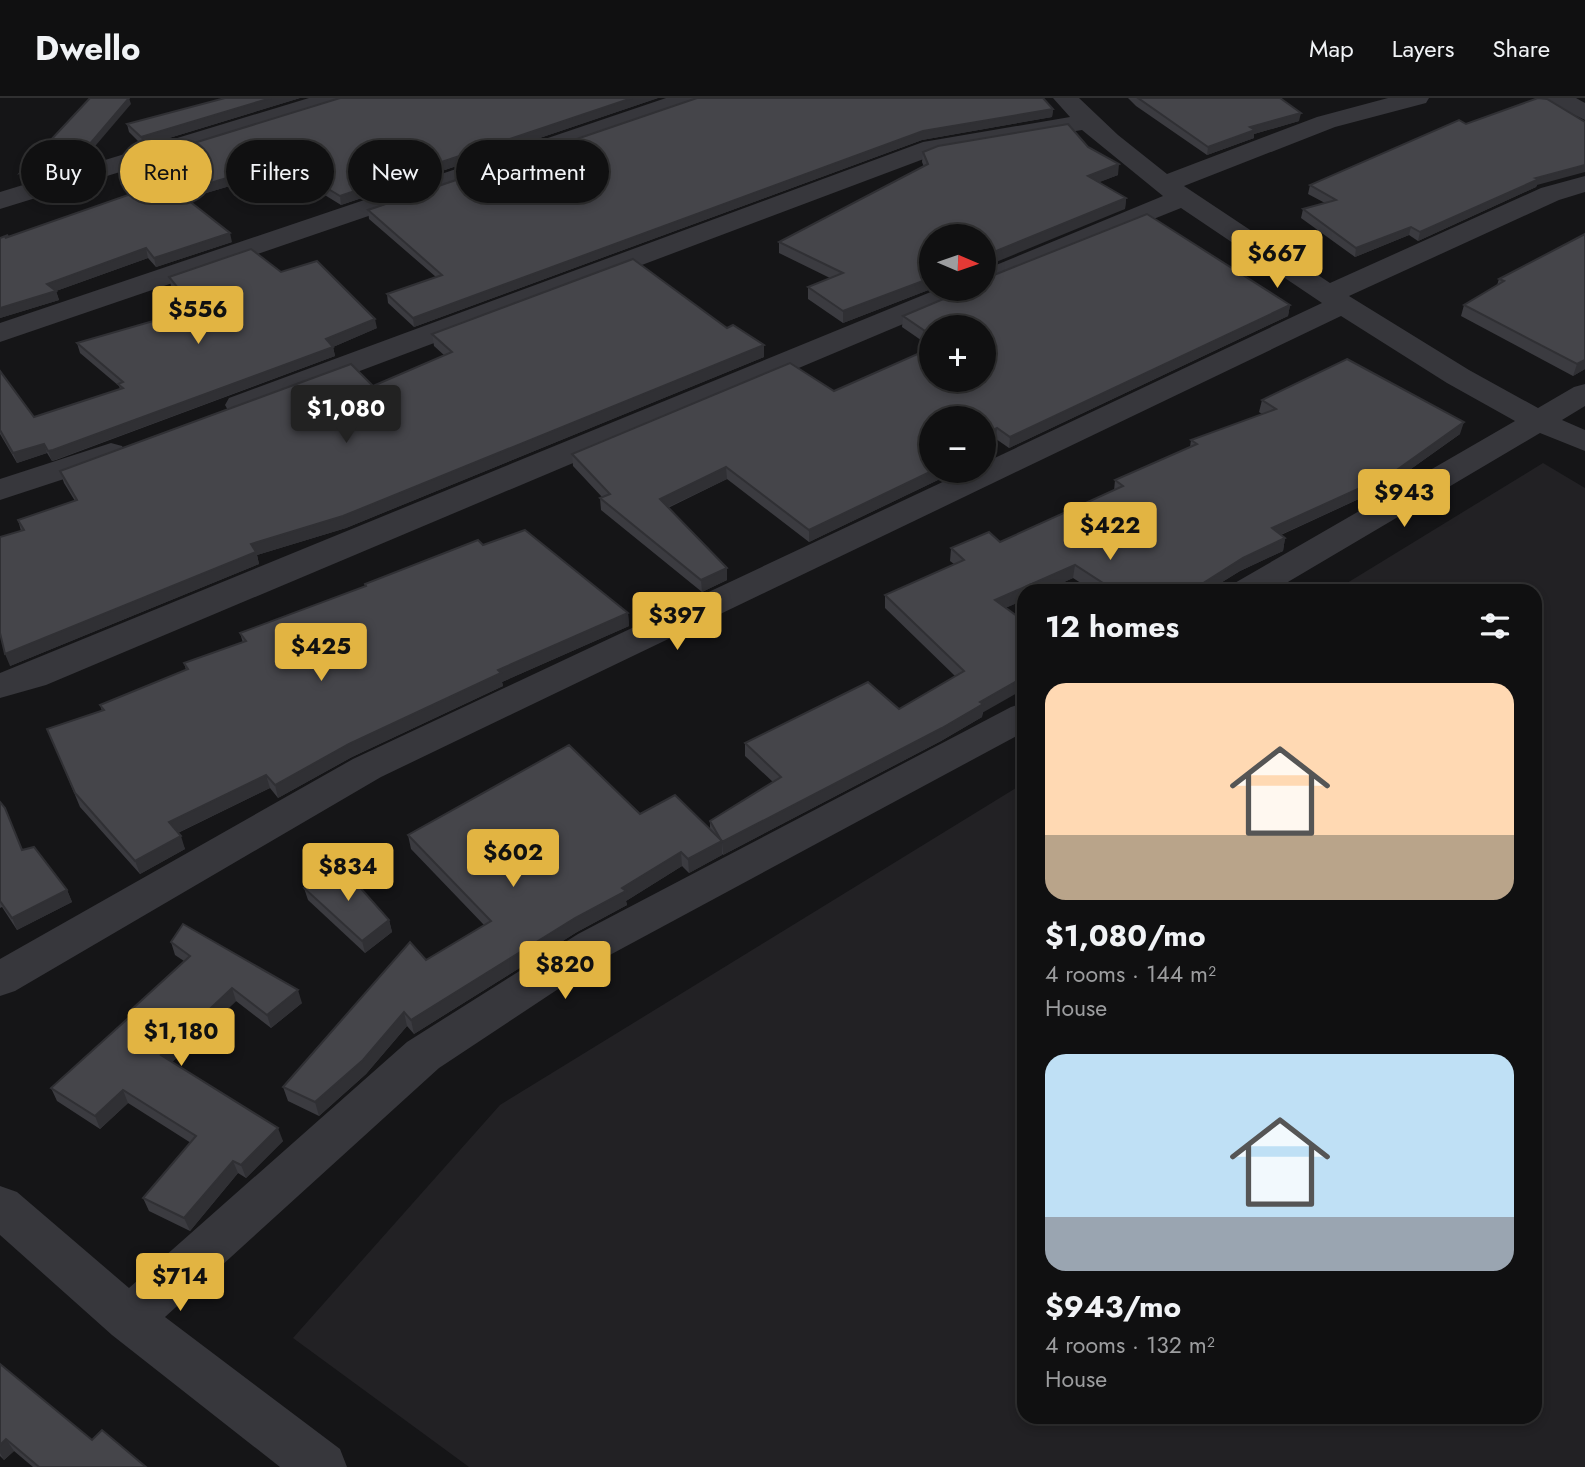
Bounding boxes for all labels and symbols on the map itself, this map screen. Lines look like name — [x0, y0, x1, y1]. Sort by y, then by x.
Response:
north arrow — [919, 224, 996, 301]
pin: $667 — [1236, 230, 1318, 290]
pin: $556 — [157, 286, 239, 346]
pin: $1,080 — [289, 386, 403, 445]
pin: $943 — [1363, 470, 1445, 529]
pin: $422 — [1069, 503, 1151, 562]
pin: $397 — [636, 592, 718, 652]
pin: $425 — [280, 624, 362, 683]
pin: $602 — [472, 830, 554, 889]
pin: $834 — [307, 844, 389, 903]
pin: $820 — [524, 942, 606, 1001]
pin: $1,180 — [124, 1009, 238, 1068]
pin: $714 — [139, 1254, 221, 1313]

